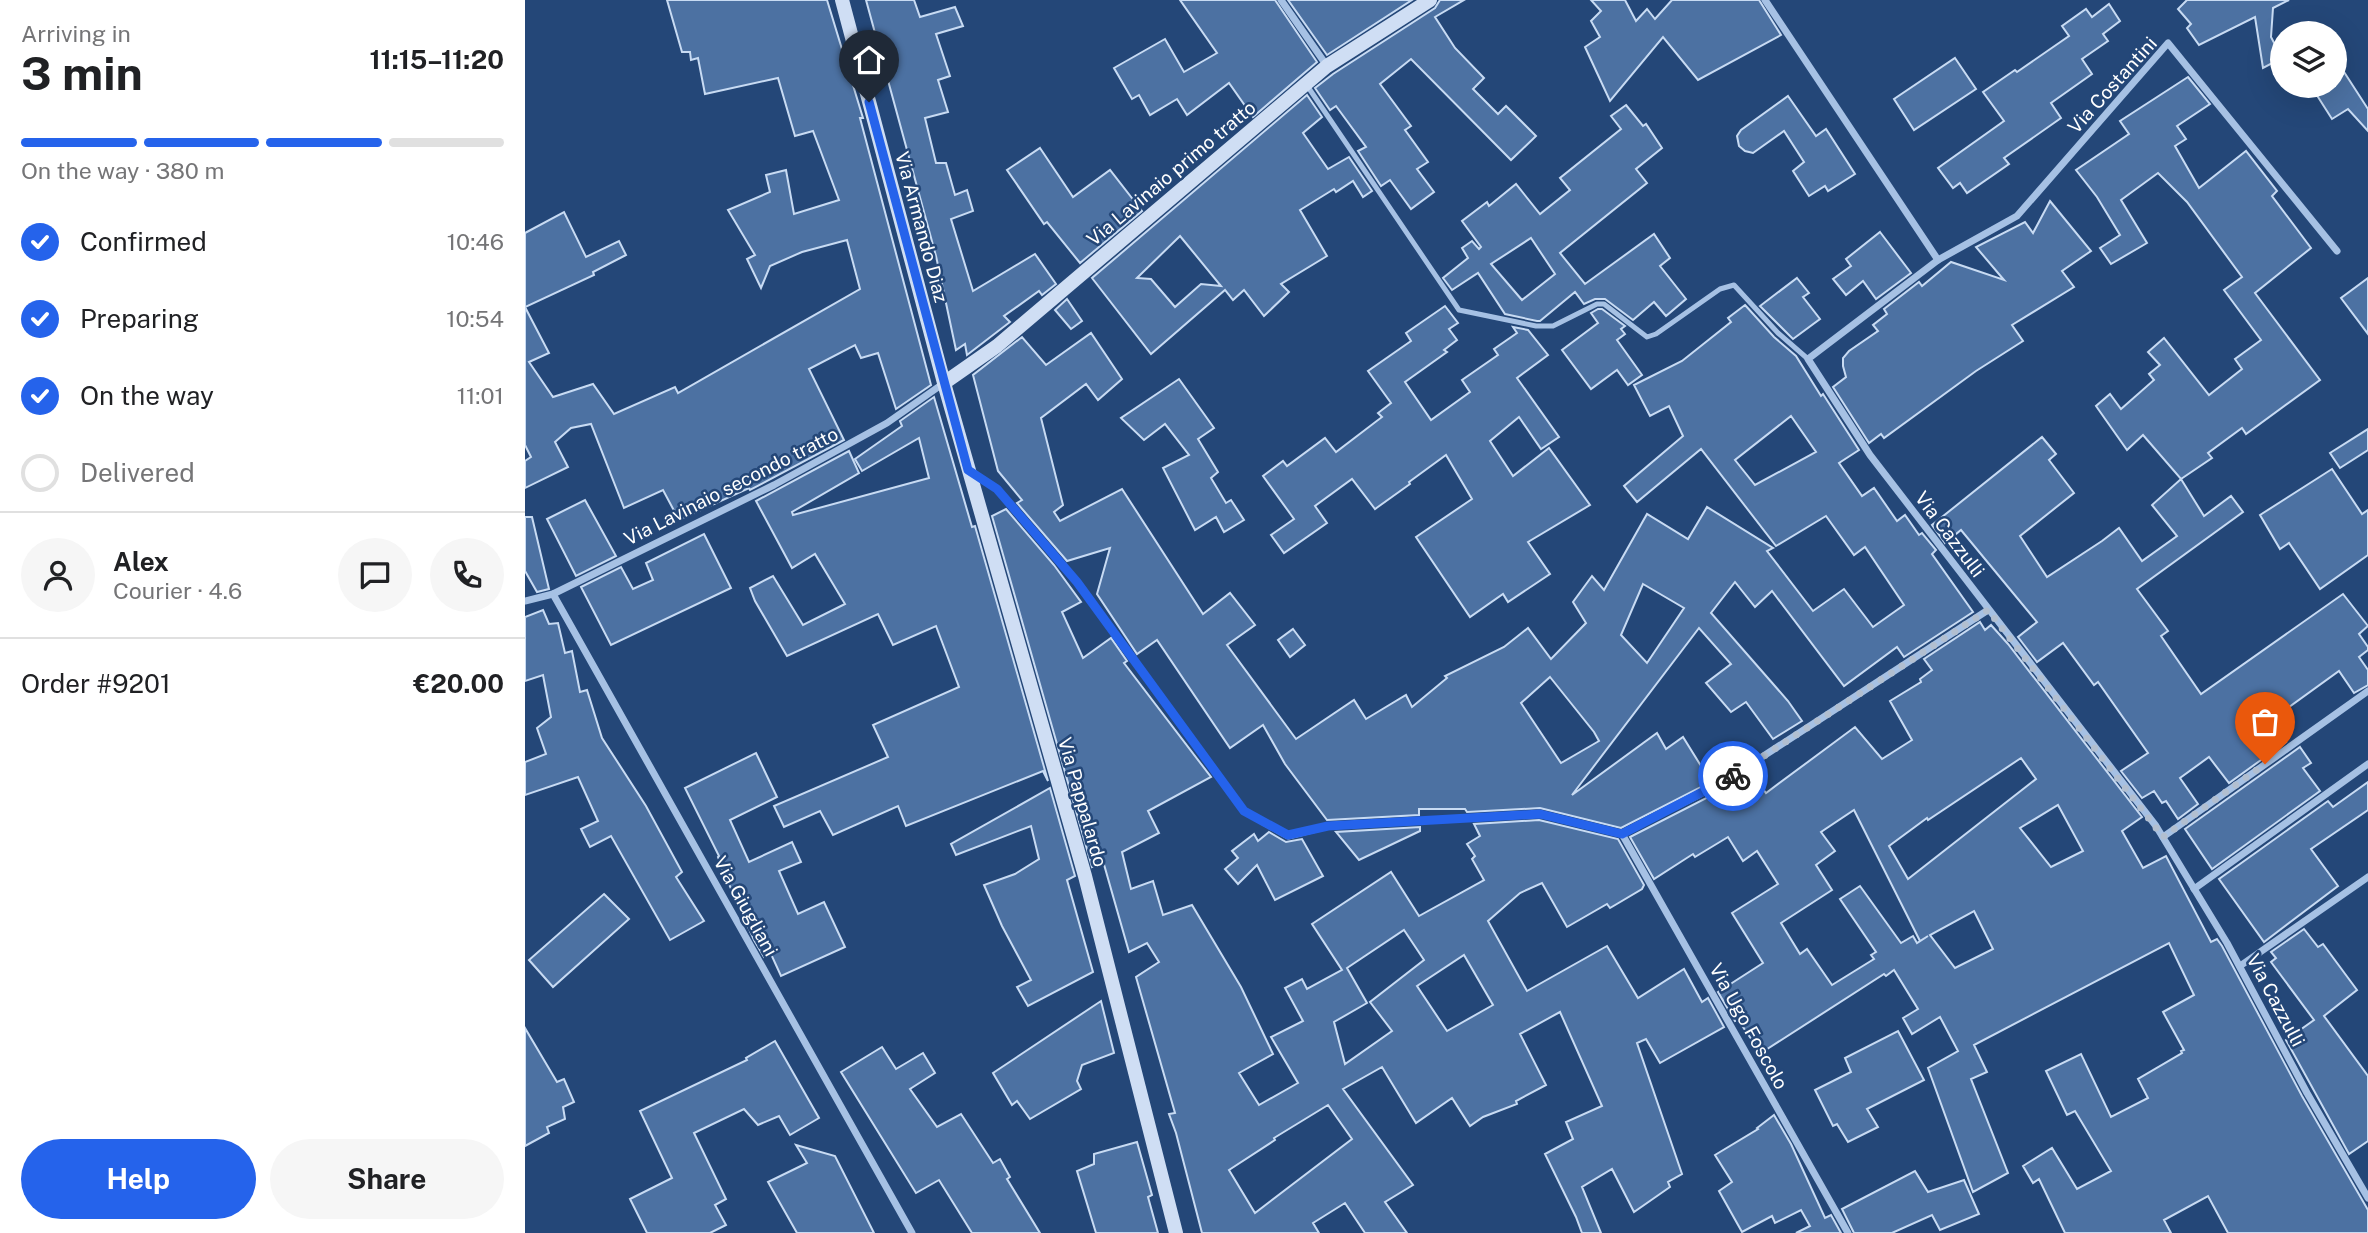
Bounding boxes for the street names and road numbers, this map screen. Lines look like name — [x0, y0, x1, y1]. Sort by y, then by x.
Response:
street label: Via Costantini — [2063, 32, 2161, 138]
street label: Via Lavinaio primo tratto — [1082, 96, 1260, 250]
street label: Via Armando Diaz — [891, 149, 953, 305]
street label: Via Lavinaio secondo tratto — [620, 422, 842, 550]
street label: Via Cazzulli — [1911, 487, 1989, 581]
street label: Via Pappalardo — [1054, 735, 1112, 869]
street label: Via Giugliani — [710, 852, 782, 960]
street label: Via Cazzulli — [2242, 950, 2310, 1050]
street label: Via Ugo Foscolo — [1705, 959, 1793, 1093]

